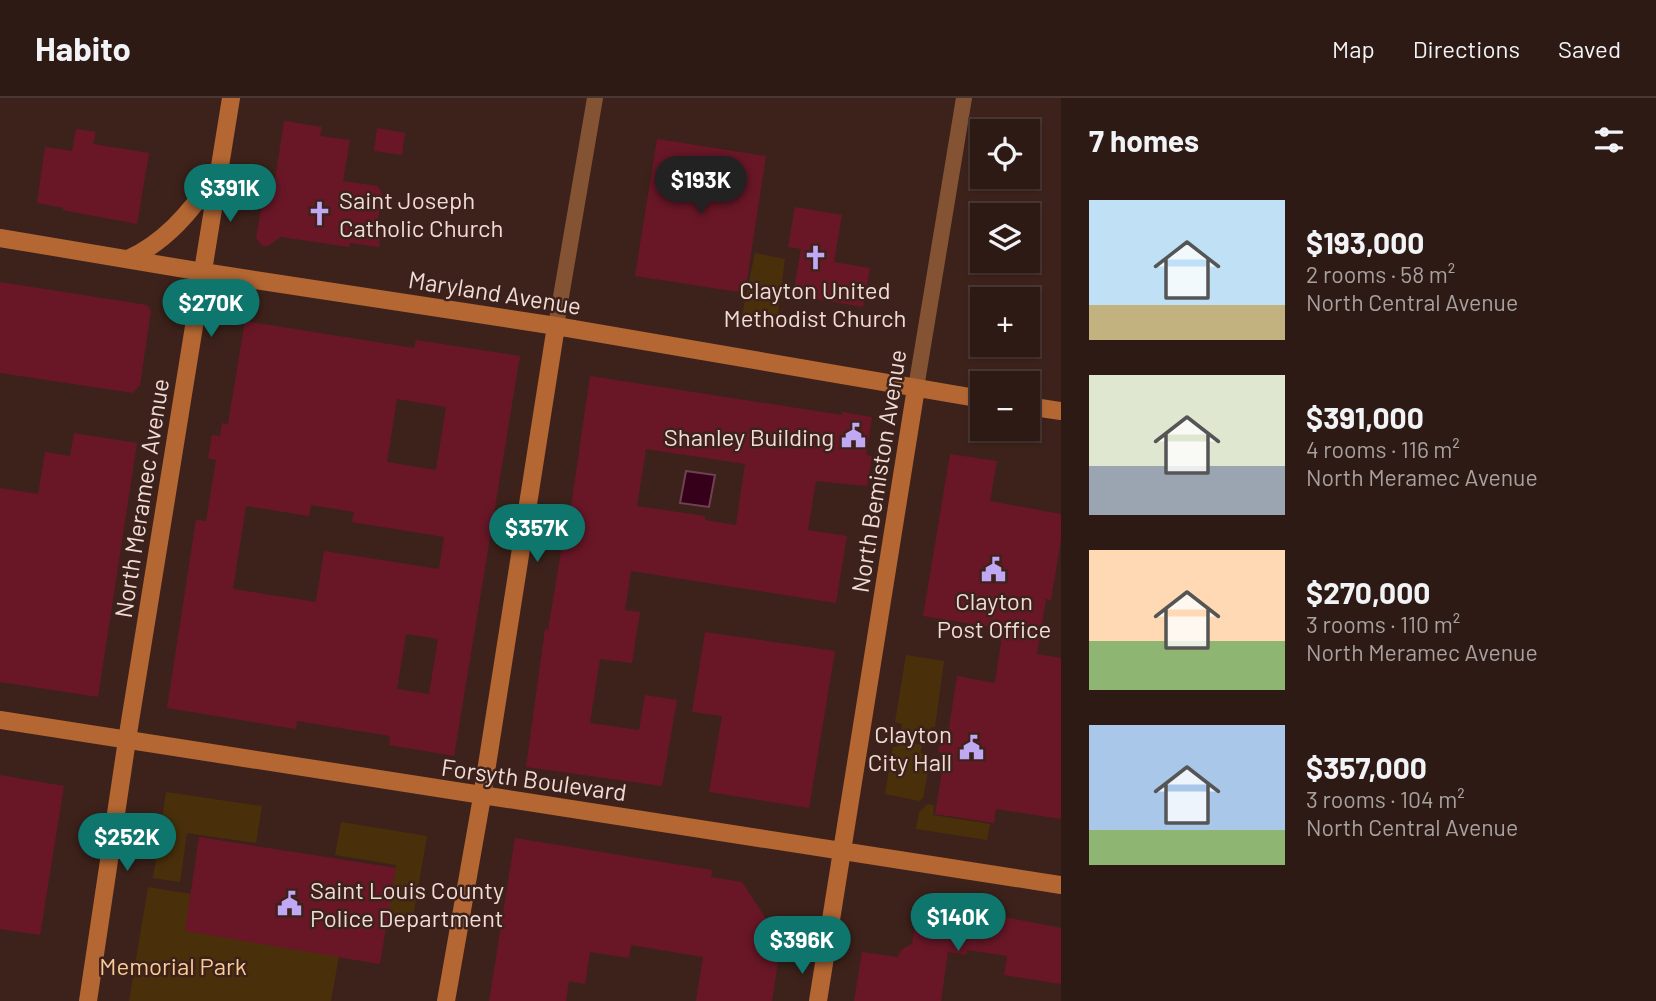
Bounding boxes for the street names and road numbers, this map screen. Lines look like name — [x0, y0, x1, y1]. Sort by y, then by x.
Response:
street label: Maryland Avenue — [406, 264, 584, 320]
street label: North Bemiston Avenue — [844, 347, 912, 595]
street label: North Meramec Avenue — [108, 376, 174, 620]
street label: Forsyth Boulevard — [439, 752, 629, 806]

